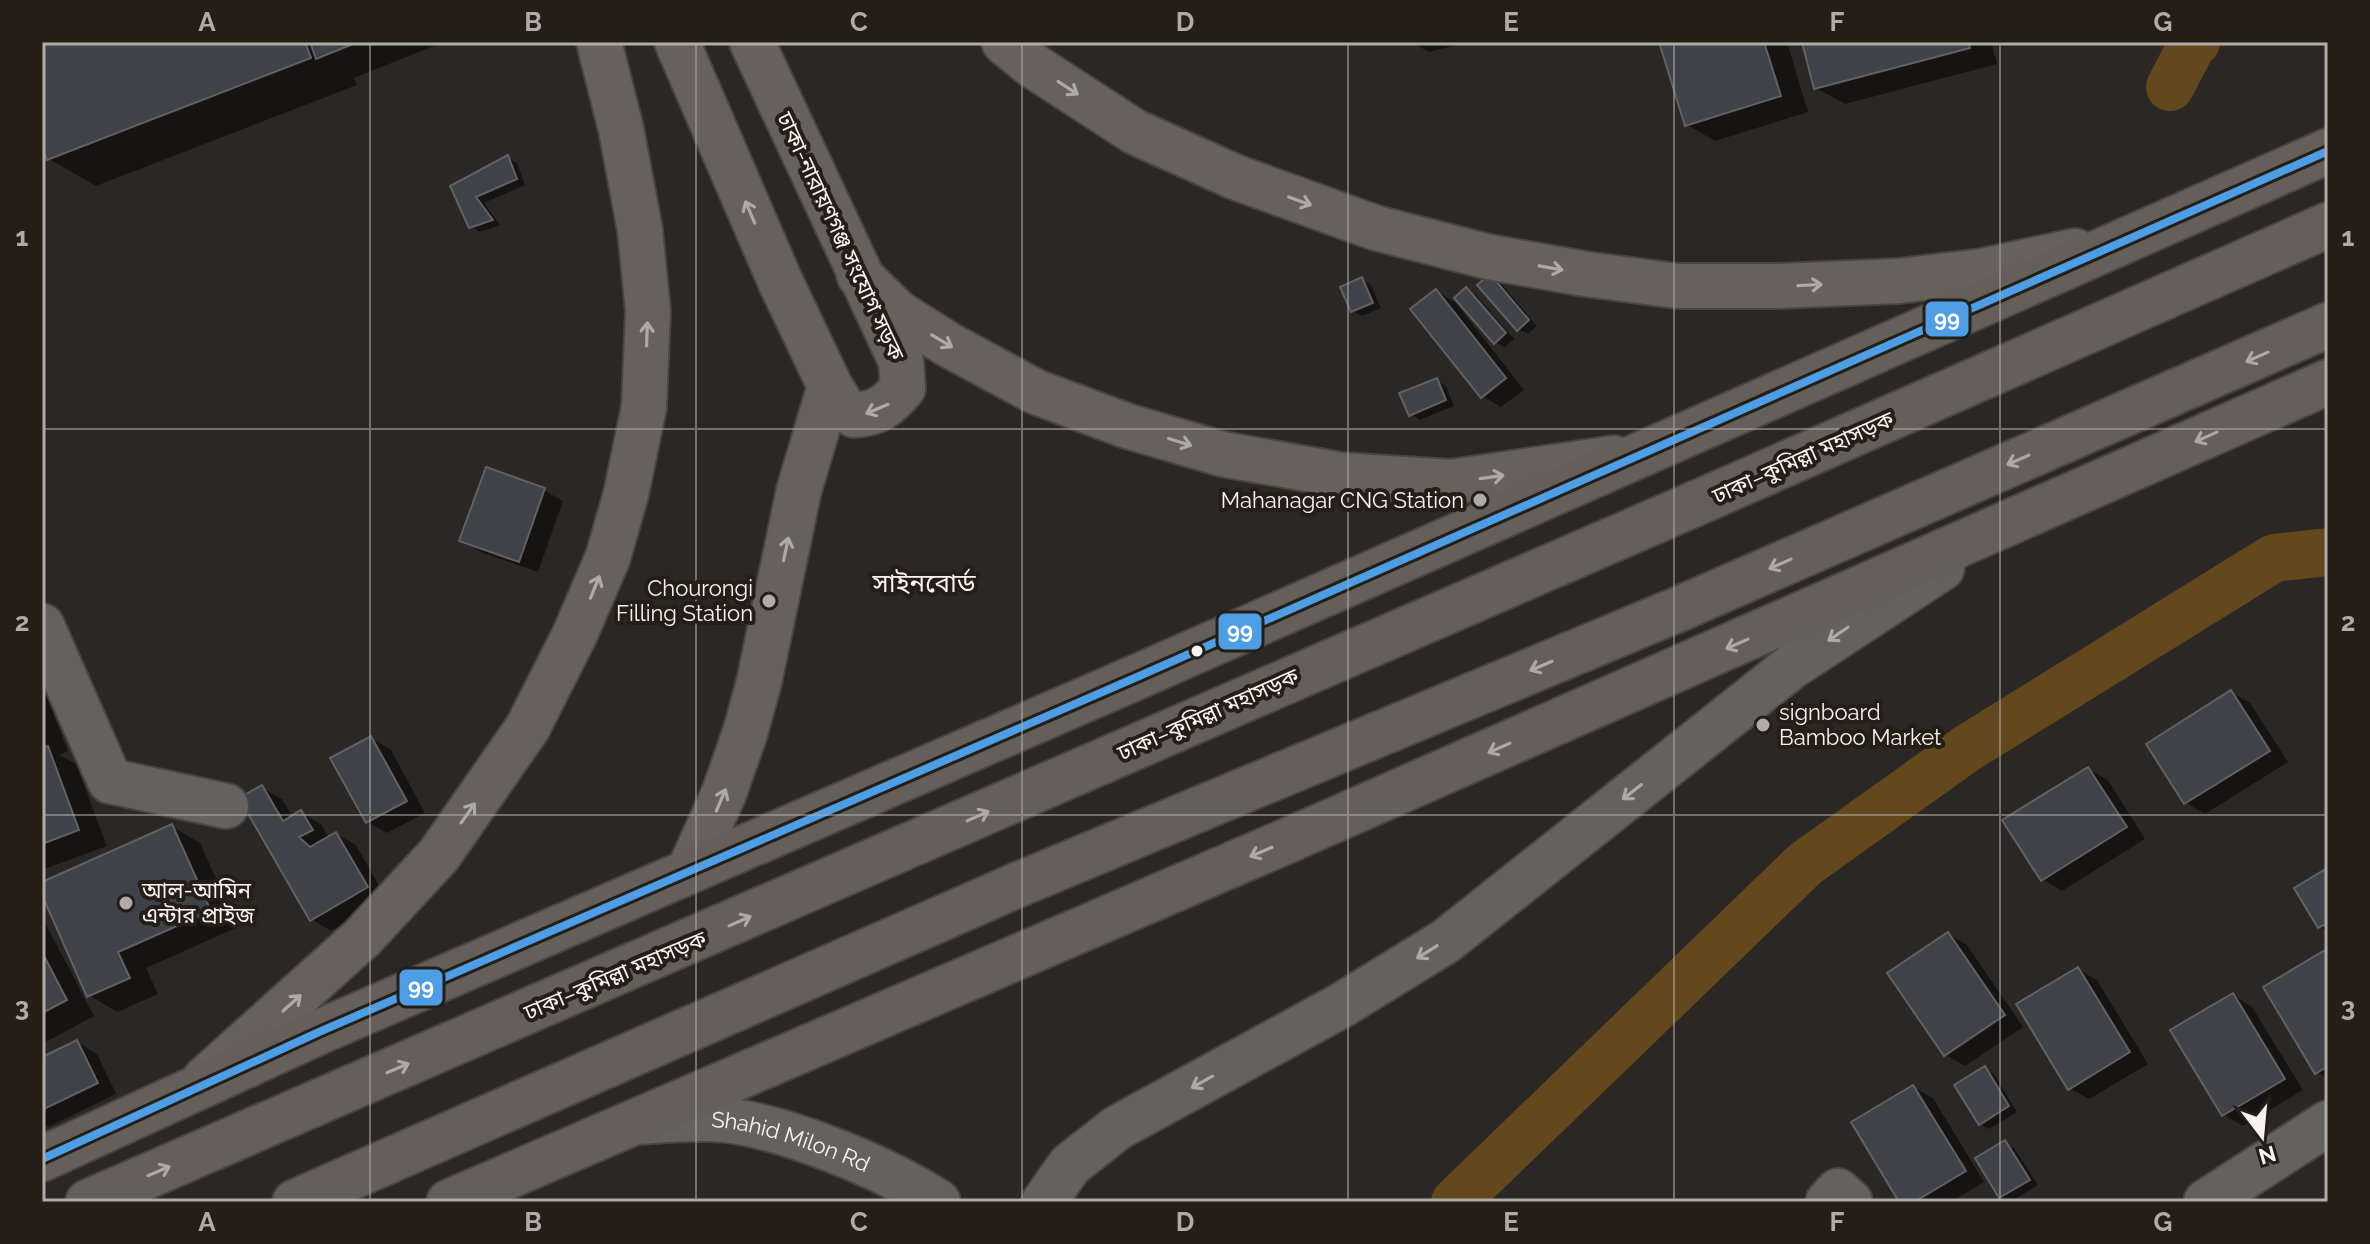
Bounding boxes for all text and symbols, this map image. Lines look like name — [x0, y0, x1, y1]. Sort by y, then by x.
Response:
text: A — [198, 7, 216, 37]
text: B — [524, 7, 542, 37]
text: C — [850, 7, 868, 37]
text: D — [1176, 7, 1194, 37]
text: E — [1503, 7, 1519, 37]
text: F — [1830, 7, 1845, 37]
text: G — [2154, 7, 2172, 37]
one-way arrow — [1056, 79, 1078, 96]
street label: ঢাকা-নারায়ণগঞ্জ সংযোগ সড়ক — [772, 107, 910, 364]
one-way arrow — [1288, 195, 1312, 209]
one-way arrow — [742, 200, 757, 225]
text: 1 — [16, 222, 29, 252]
text: 1 — [2342, 222, 2355, 252]
one-way arrow — [1538, 262, 1563, 277]
one-way arrow — [1796, 277, 1823, 292]
line badge: 99 — [1924, 300, 1970, 338]
text: 99 — [1934, 306, 1960, 332]
one-way arrow — [639, 321, 654, 348]
one-way arrow — [930, 333, 953, 349]
one-way arrow — [2245, 350, 2269, 365]
one-way arrow — [865, 403, 889, 417]
street label: ঢাকা–কুমিল্লা মহাসড়ক — [1708, 405, 1898, 510]
one-way arrow — [2194, 430, 2218, 445]
one-way arrow — [1167, 435, 1193, 450]
one-way arrow — [2006, 454, 2031, 469]
one-way arrow — [1479, 469, 1504, 484]
place label: Mahanagar CNG Station — [1221, 487, 1464, 513]
marker: Mahanagar CNG Station — [1471, 491, 1489, 509]
one-way arrow — [779, 537, 794, 562]
one-way arrow — [1768, 558, 1793, 573]
district label: সাইনবোর্ড — [872, 568, 976, 598]
one-way arrow — [589, 575, 603, 600]
place label: Chourongi Filling Station — [616, 575, 753, 626]
marker: Chourongi Filling Station — [760, 592, 778, 610]
text: 2 — [15, 607, 29, 637]
text: 2 — [2341, 607, 2355, 637]
line badge: 99 — [1217, 612, 1263, 651]
text: 99 — [1227, 618, 1253, 644]
one-way arrow — [1828, 626, 1850, 643]
one-way arrow — [1725, 637, 1750, 652]
unlabelled marker — [1189, 643, 1205, 659]
one-way arrow — [1529, 660, 1554, 675]
street label: ঢাকা–কুমিল্লা মহাসড়ক — [1113, 662, 1303, 767]
place label: signboard Bamboo Market — [1779, 699, 1942, 750]
marker: signboard Bamboo Market — [1754, 716, 1772, 734]
one-way arrow — [1487, 741, 1512, 756]
one-way arrow — [1622, 783, 1643, 801]
one-way arrow — [715, 788, 730, 813]
one-way arrow — [460, 802, 476, 824]
one-way arrow — [965, 807, 989, 822]
one-way arrow — [1249, 845, 1273, 860]
place label: আল-আমিন এন্টার প্রাইজ — [141, 877, 255, 928]
marker: আল-আমিন এন্টার প্রাইজ — [117, 894, 135, 912]
one-way arrow — [727, 912, 752, 927]
street label: ঢাকা–কুমিল্লা মহাসড়ক — [519, 925, 711, 1026]
one-way arrow — [1416, 945, 1439, 961]
line badge: 99 — [398, 968, 444, 1007]
text: 99 — [408, 974, 434, 1000]
text: 3 — [15, 992, 29, 1022]
text: 3 — [2341, 992, 2355, 1022]
one-way arrow — [281, 994, 301, 1012]
one-way arrow — [385, 1060, 410, 1075]
one-way arrow — [1190, 1075, 1214, 1090]
north arrow — [2222, 1096, 2302, 1176]
street label: Shahid Milon Rd — [711, 1106, 874, 1177]
text: N — [2256, 1140, 2279, 1170]
one-way arrow — [147, 1163, 171, 1178]
text: A — [198, 1207, 216, 1237]
text: B — [524, 1207, 542, 1237]
text: C — [850, 1207, 868, 1237]
text: D — [1176, 1207, 1194, 1237]
text: E — [1503, 1207, 1519, 1237]
text: F — [1830, 1207, 1845, 1237]
text: G — [2154, 1207, 2172, 1237]

